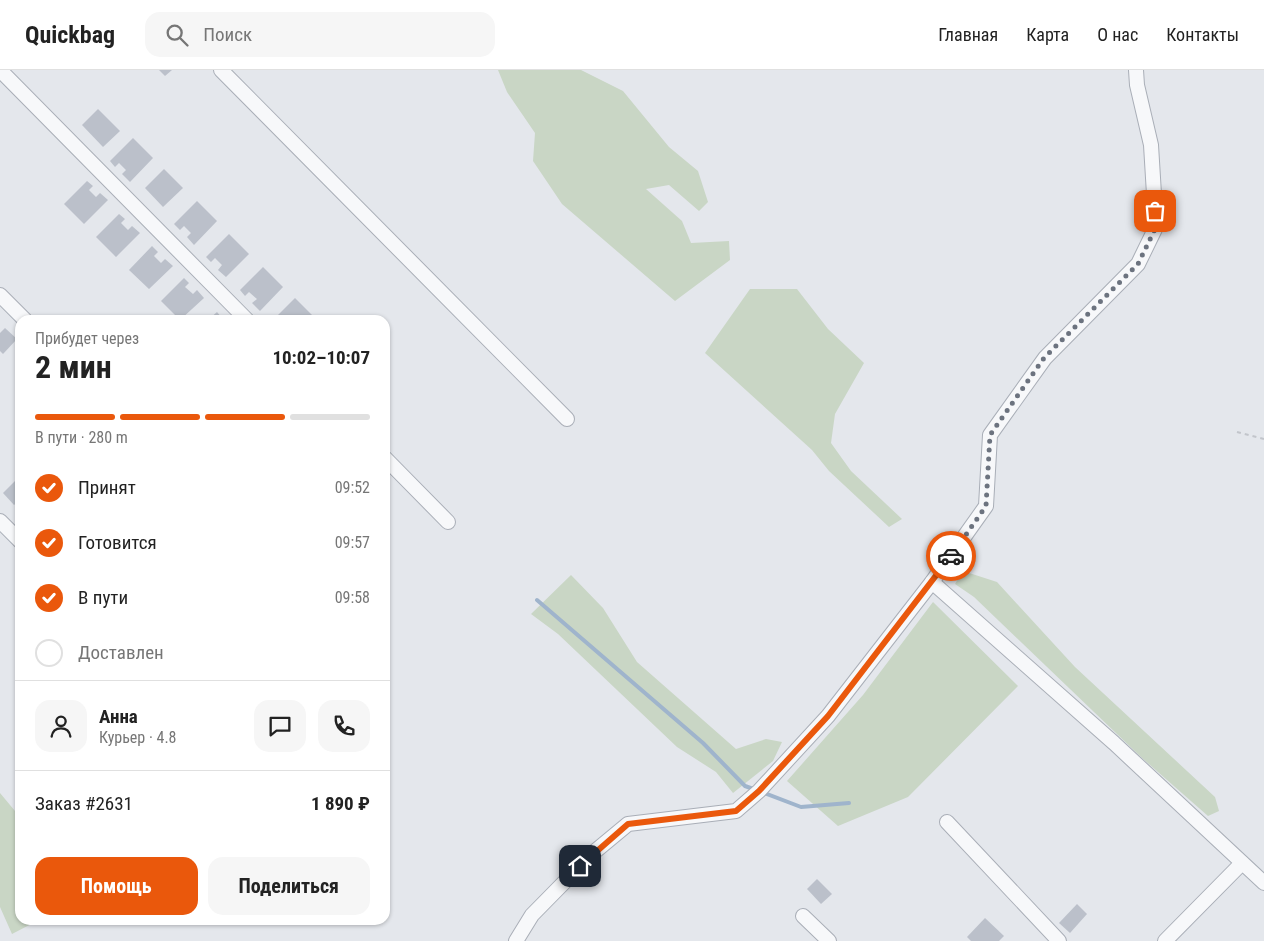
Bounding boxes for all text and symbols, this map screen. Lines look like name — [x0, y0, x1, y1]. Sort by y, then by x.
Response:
search box — [145, 12, 495, 57]
text: Quickbag — [25, 21, 115, 49]
icon: search — [163, 21, 191, 49]
text: Поиск — [203, 23, 252, 46]
text: Главная — [938, 24, 998, 45]
text: Карта — [1026, 24, 1069, 45]
text: О нас — [1097, 24, 1138, 45]
text: Контакты — [1166, 24, 1239, 45]
pin — [1134, 190, 1176, 232]
icon: bag — [1141, 197, 1169, 225]
text: Прибудет через — [35, 329, 139, 348]
text: 10:02–10:07 — [272, 346, 370, 369]
text: 2 мин — [35, 348, 112, 386]
text: В пути · 280 m — [35, 428, 128, 447]
icon: check — [35, 474, 63, 502]
text: Принят — [78, 476, 136, 499]
text: 09:52 — [335, 478, 370, 497]
icon: check — [35, 529, 63, 557]
text: Готовится — [78, 531, 157, 554]
courier — [926, 531, 976, 581]
text: 09:57 — [335, 533, 370, 552]
icon: car — [937, 542, 965, 570]
icon: check — [35, 584, 63, 612]
text: В пути — [78, 586, 128, 609]
text: 09:58 — [335, 588, 370, 607]
text: Доставлен — [78, 641, 164, 664]
button: person — [35, 700, 87, 752]
button: chat — [254, 700, 306, 752]
button: phone — [318, 700, 370, 752]
text: Анна — [99, 705, 138, 728]
text: Курьер · 4.8 — [99, 728, 177, 747]
text: Заказ #2631 — [35, 792, 133, 815]
text: 1 890 ₽ — [311, 792, 370, 815]
pin — [559, 845, 601, 887]
icon: home — [566, 852, 594, 880]
button: Помощь — [35, 857, 198, 915]
button: Поделиться — [208, 857, 370, 915]

